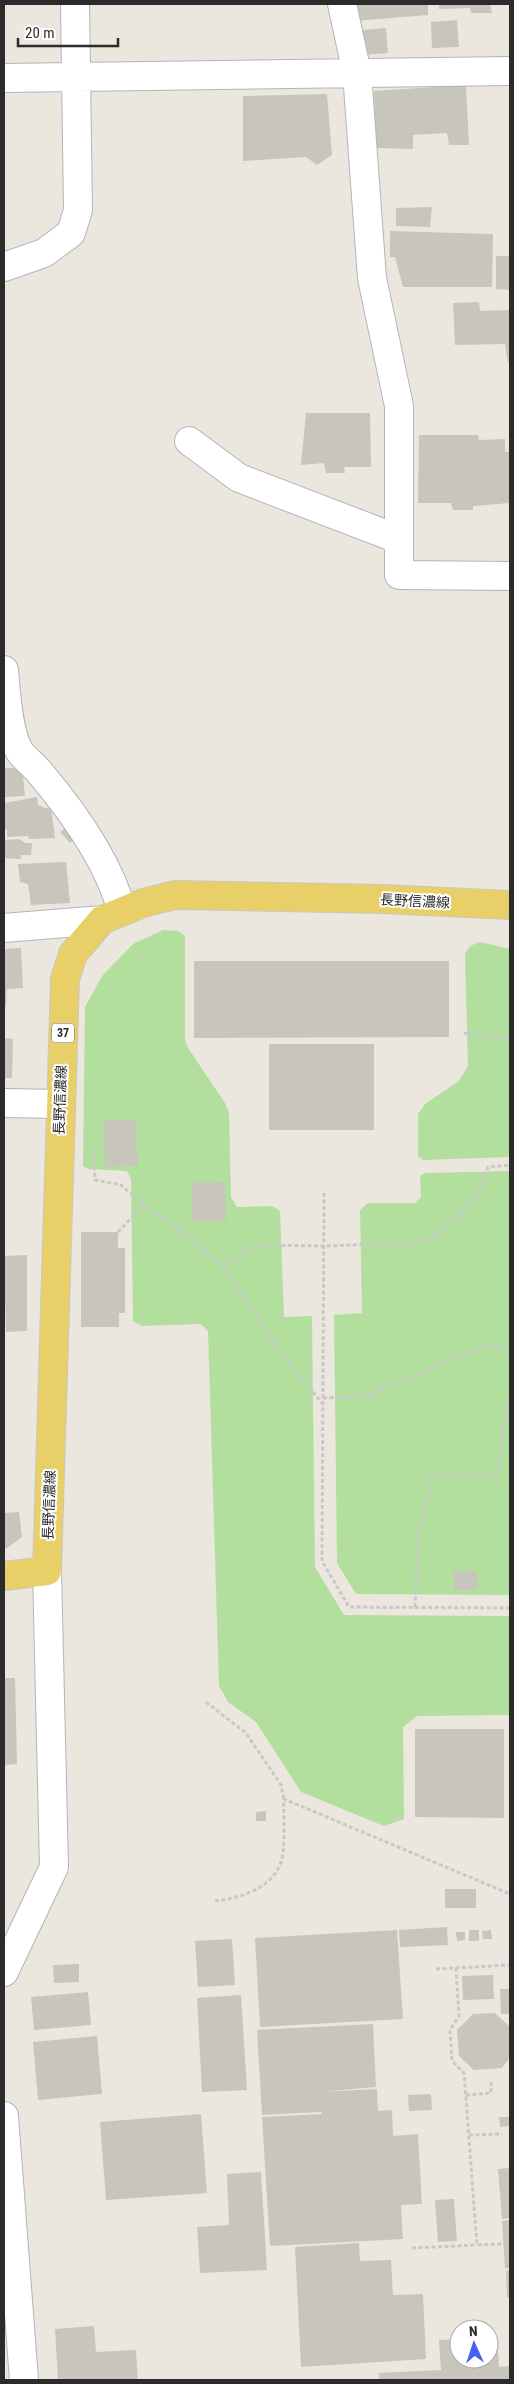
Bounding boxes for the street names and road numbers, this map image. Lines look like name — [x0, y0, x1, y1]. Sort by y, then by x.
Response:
street label: 長野信濃線 — [380, 891, 450, 911]
road number: 37 — [52, 1024, 74, 1042]
street label: 長野信濃線 — [51, 1065, 69, 1135]
street label: 長野信濃線 — [40, 1470, 58, 1540]

